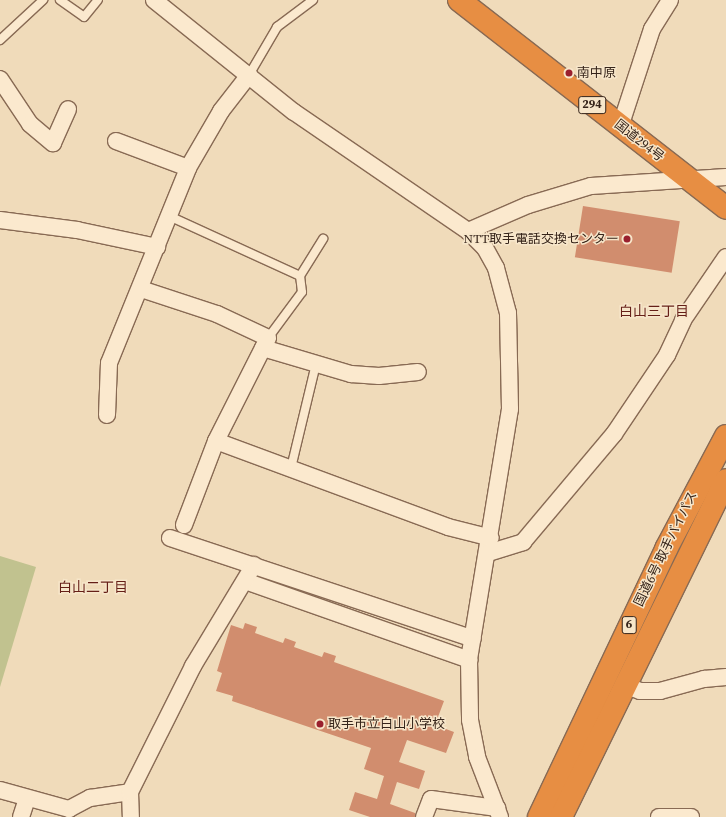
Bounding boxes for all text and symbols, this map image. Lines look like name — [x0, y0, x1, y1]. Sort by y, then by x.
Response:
place label: 南中原 — [577, 65, 616, 81]
marker: 南中原 — [564, 68, 574, 78]
road number: 294 — [578, 95, 606, 115]
street label: 国道294号 — [611, 117, 667, 165]
place label: NTT取手電話交換センター — [464, 231, 619, 247]
marker: NTT取手電話交換センター — [622, 234, 632, 244]
district label: 白山三丁目 — [619, 303, 689, 319]
street label: 国道6号 取手バイパス — [631, 489, 701, 609]
district label: 白山二丁目 — [58, 579, 128, 595]
road number: 6 — [621, 615, 637, 635]
place label: 取手市立白山小学校 — [328, 716, 445, 732]
marker: 取手市立白山小学校 — [315, 719, 325, 729]

